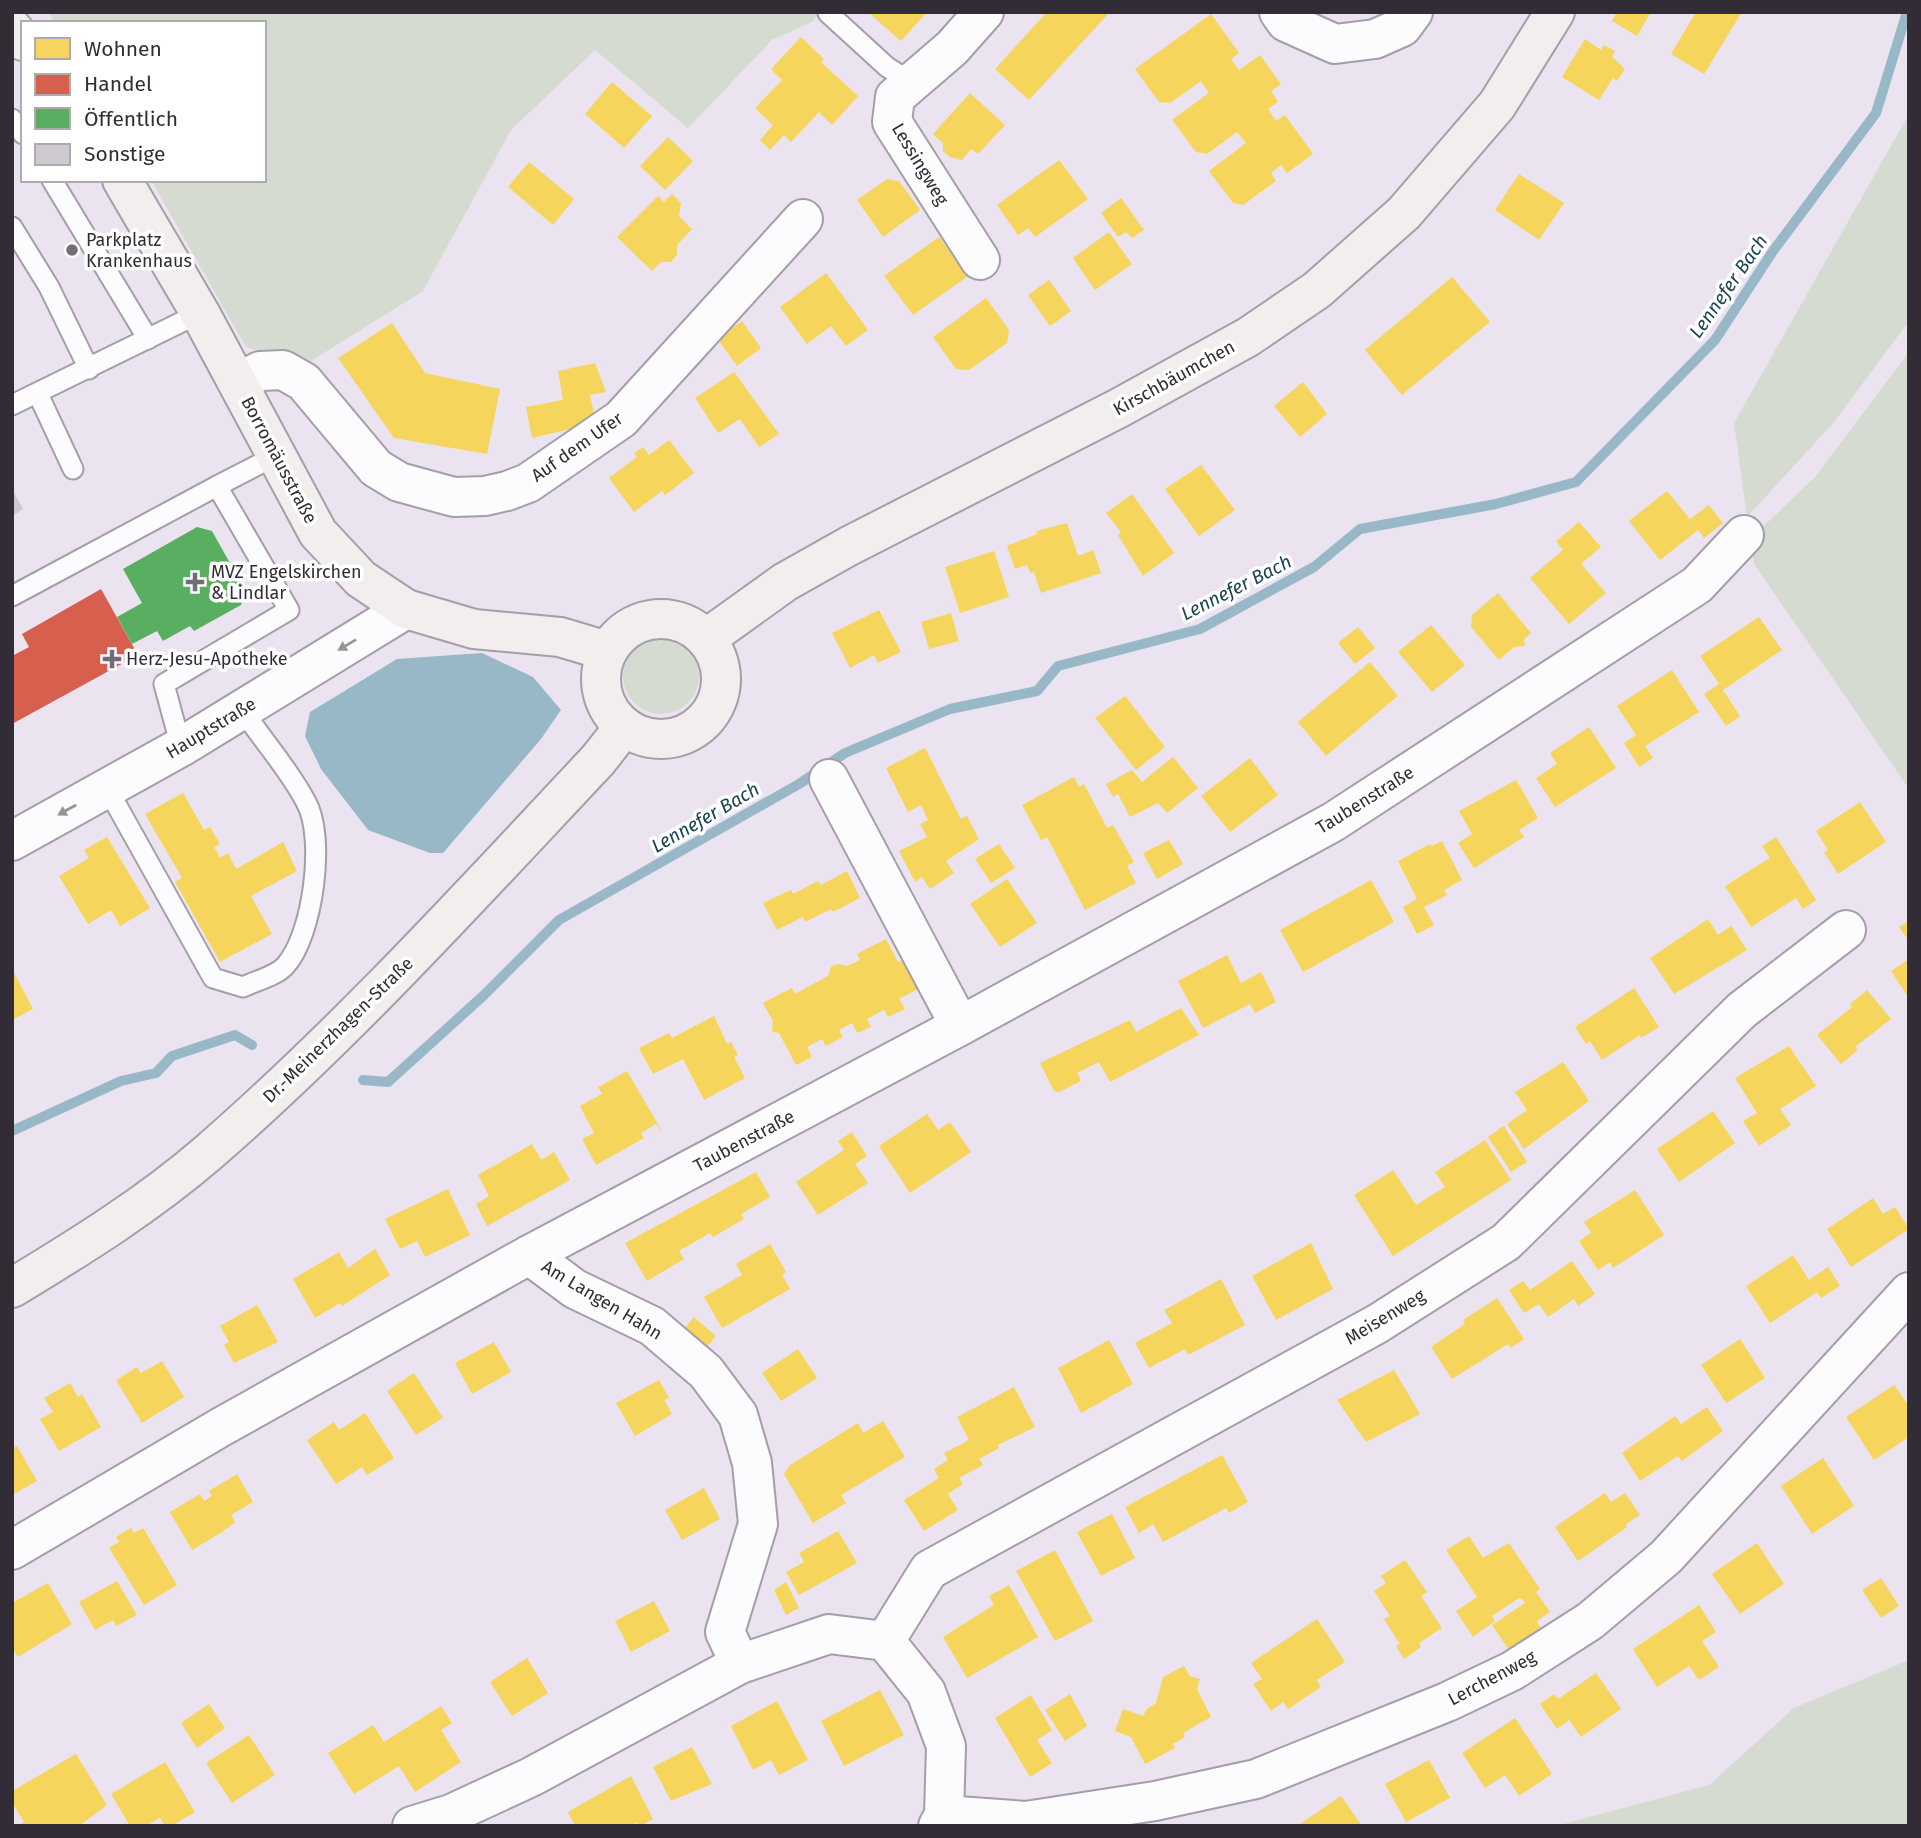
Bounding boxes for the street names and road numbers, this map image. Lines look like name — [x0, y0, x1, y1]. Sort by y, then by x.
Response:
street label: Lessingweg — [887, 119, 953, 210]
street label: Kirschbäumchen — [1109, 335, 1239, 421]
street label: Borromäusstraße — [236, 393, 322, 527]
street label: Auf dem Ufer — [527, 407, 627, 487]
street label: Hauptstraße — [162, 693, 260, 763]
street label: Taubenstraße — [1312, 761, 1418, 839]
street label: Dr.-Meinerzhagen-Straße — [258, 952, 418, 1108]
street label: Taubenstraße — [690, 1105, 798, 1177]
street label: Am Langen Hahn — [538, 1255, 666, 1345]
street label: Meisenweg — [1341, 1284, 1430, 1350]
street label: Lerchenweg — [1444, 1645, 1540, 1710]

